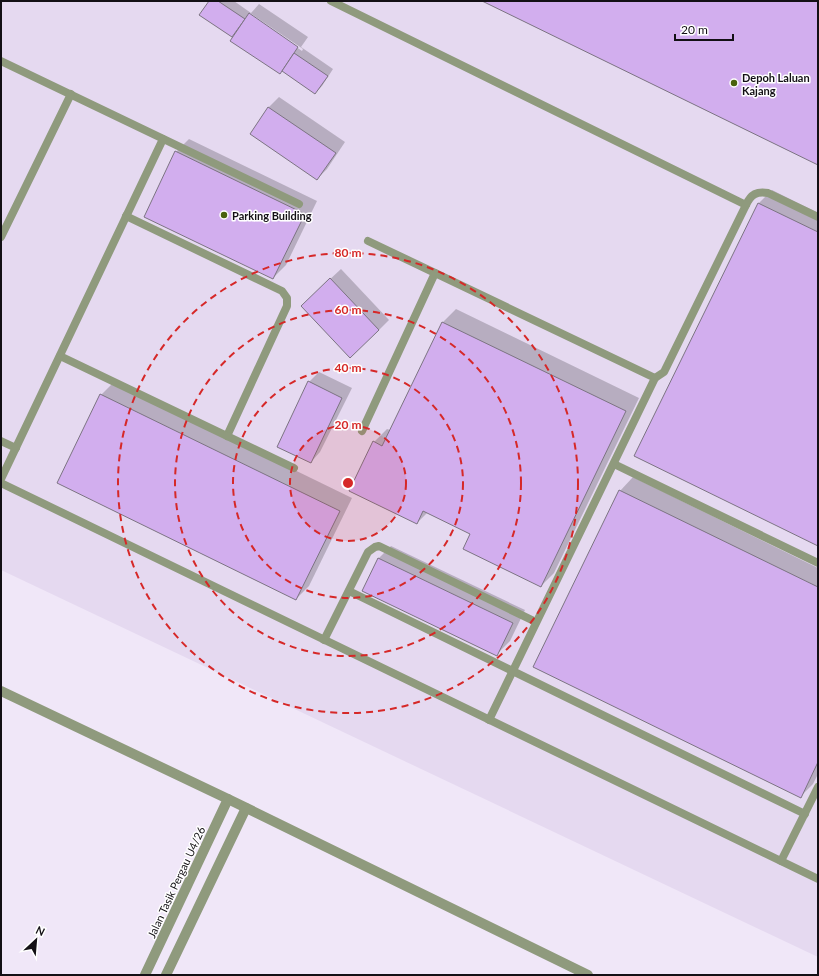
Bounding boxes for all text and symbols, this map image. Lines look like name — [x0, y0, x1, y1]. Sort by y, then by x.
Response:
scale bar — [675, 16, 733, 42]
text: 20 m — [681, 22, 708, 37]
place label: Depoh Laluan Kajang — [742, 71, 810, 97]
marker: Depoh Laluan Kajang — [729, 78, 739, 88]
place label: Parking Building — [232, 209, 312, 222]
marker: Parking Building — [219, 210, 229, 220]
text: 80 m — [335, 245, 361, 260]
text: 60 m — [335, 302, 361, 317]
text: 40 m — [335, 360, 361, 375]
text: 20 m — [335, 417, 361, 432]
centre of rings — [341, 476, 355, 490]
street label: Jalan Tasik Pergau U4/26 — [144, 824, 208, 940]
north arrow — [16, 920, 56, 960]
text: N — [34, 923, 47, 938]

